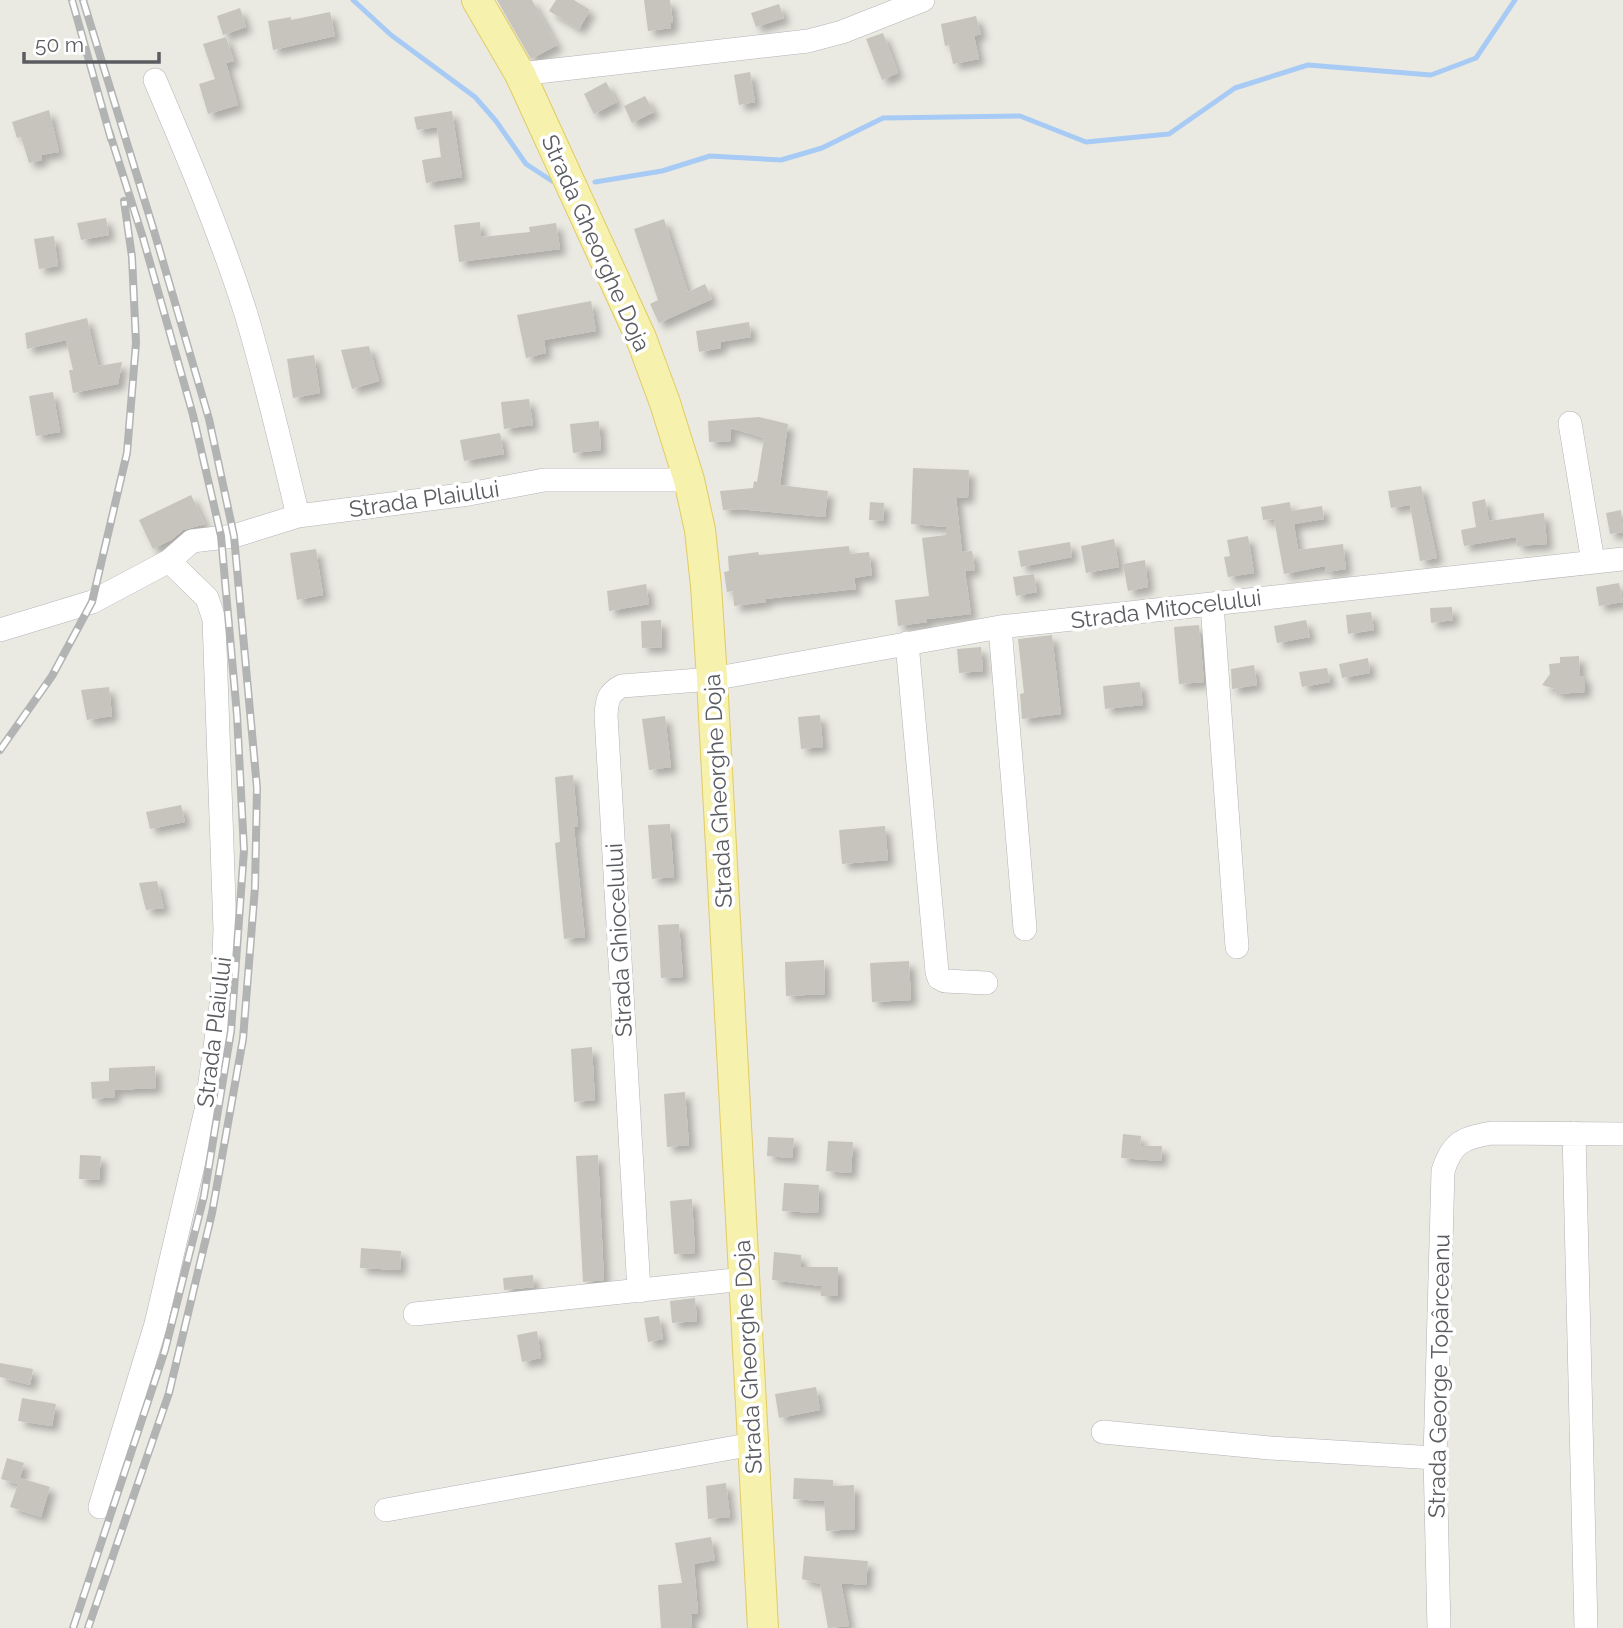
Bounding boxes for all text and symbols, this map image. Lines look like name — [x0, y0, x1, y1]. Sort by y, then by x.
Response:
scale bar — [24, 21, 159, 65]
text: 50 m — [35, 32, 84, 57]
street label: Strada Gheorghe Doja — [536, 130, 656, 355]
street label: Strada Plaiului — [347, 475, 501, 522]
street label: Strada Mitocelului — [1069, 583, 1263, 634]
street label: Strada Gheorghe Doja — [698, 673, 737, 909]
street label: Strada Ghiocelului — [600, 842, 637, 1038]
street label: Strada Plaiului — [191, 955, 236, 1109]
street label: Strada George Topârceanu — [1423, 1234, 1454, 1518]
street label: Strada Gheorghe Doja — [728, 1239, 767, 1475]

